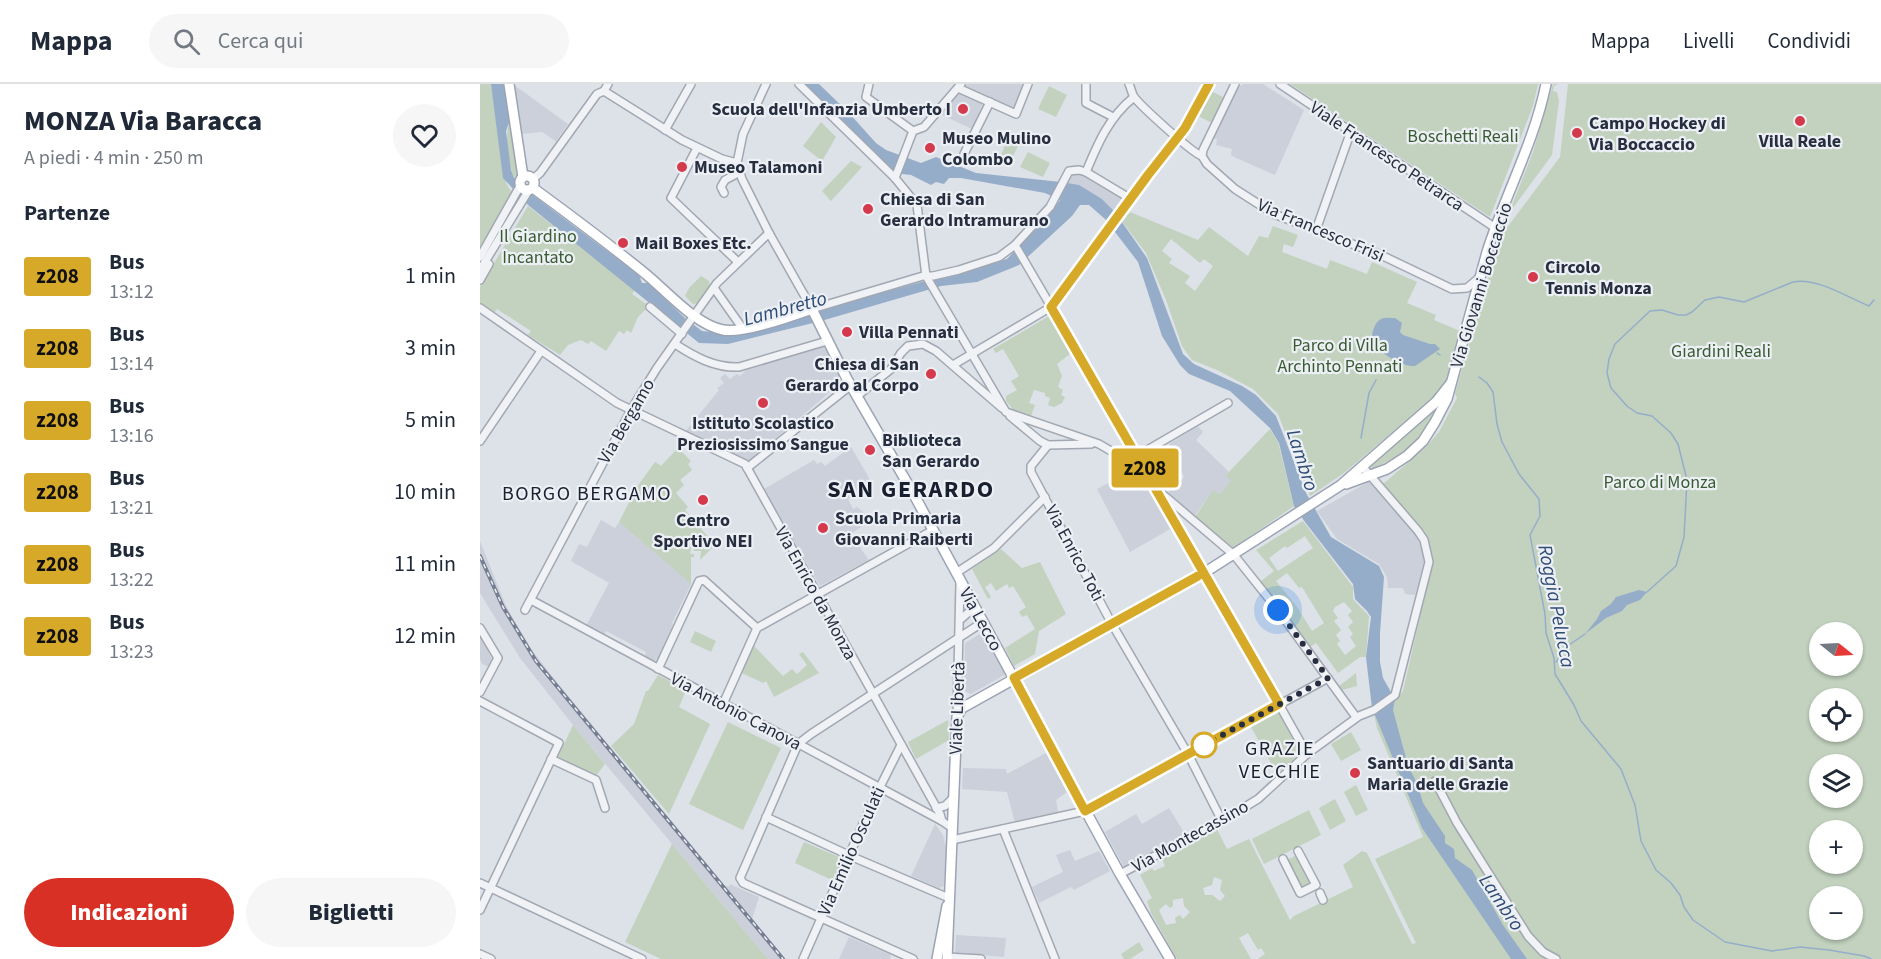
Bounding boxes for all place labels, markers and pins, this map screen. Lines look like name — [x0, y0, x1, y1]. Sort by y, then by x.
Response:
place label: Scuola dell'Infanzia Umberto I — [711, 97, 951, 122]
marker: Scuola dell'Infanzia Umberto I — [956, 102, 970, 116]
place label: Campo Hockey di Via Boccaccio — [1588, 111, 1726, 157]
marker: Villa Reale — [1793, 114, 1807, 128]
place label: Museo Mulino Colombo — [942, 126, 1051, 172]
marker: Campo Hockey di Via Boccaccio — [1570, 126, 1584, 140]
place label: Villa Reale — [1758, 129, 1841, 154]
marker: Museo Mulino Colombo — [923, 141, 937, 155]
place label: Museo Talamoni — [694, 155, 823, 180]
marker: Museo Talamoni — [675, 160, 689, 174]
place label: Chiesa di San Gerardo Intramurano — [880, 187, 1049, 233]
marker: Chiesa di San Gerardo Intramurano — [861, 202, 875, 216]
place label: Mail Boxes Etc. — [635, 231, 752, 256]
marker: Mail Boxes Etc. — [616, 236, 630, 250]
place label: Circolo Tennis Monza — [1545, 255, 1652, 301]
marker: Circolo Tennis Monza — [1526, 270, 1540, 284]
place label: Villa Pennati — [858, 320, 959, 345]
marker: Villa Pennati — [840, 325, 854, 339]
place label: Chiesa di San Gerardo al Corpo — [785, 352, 919, 398]
marker: Chiesa di San Gerardo al Corpo — [924, 367, 938, 381]
marker: Istituto Scolastico Preziosissimo Sangue — [756, 396, 770, 410]
place label: Istituto Scolastico Preziosissimo Sangue — [677, 411, 849, 457]
place label: Biblioteca San Gerardo — [882, 428, 980, 474]
marker: Biblioteca San Gerardo — [863, 443, 877, 457]
marker: Centro Sportivo NEI — [696, 493, 710, 507]
place label: Scuola Primaria Giovanni Raiberti — [835, 506, 973, 552]
place label: Centro Sportivo NEI — [653, 508, 753, 554]
marker: Scuola Primaria Giovanni Raiberti — [816, 521, 830, 535]
unlabelled marker — [1191, 732, 1217, 758]
place label: Santuario di Santa Maria delle Grazie — [1367, 751, 1514, 797]
marker: Santuario di Santa Maria delle Grazie — [1348, 766, 1362, 780]

